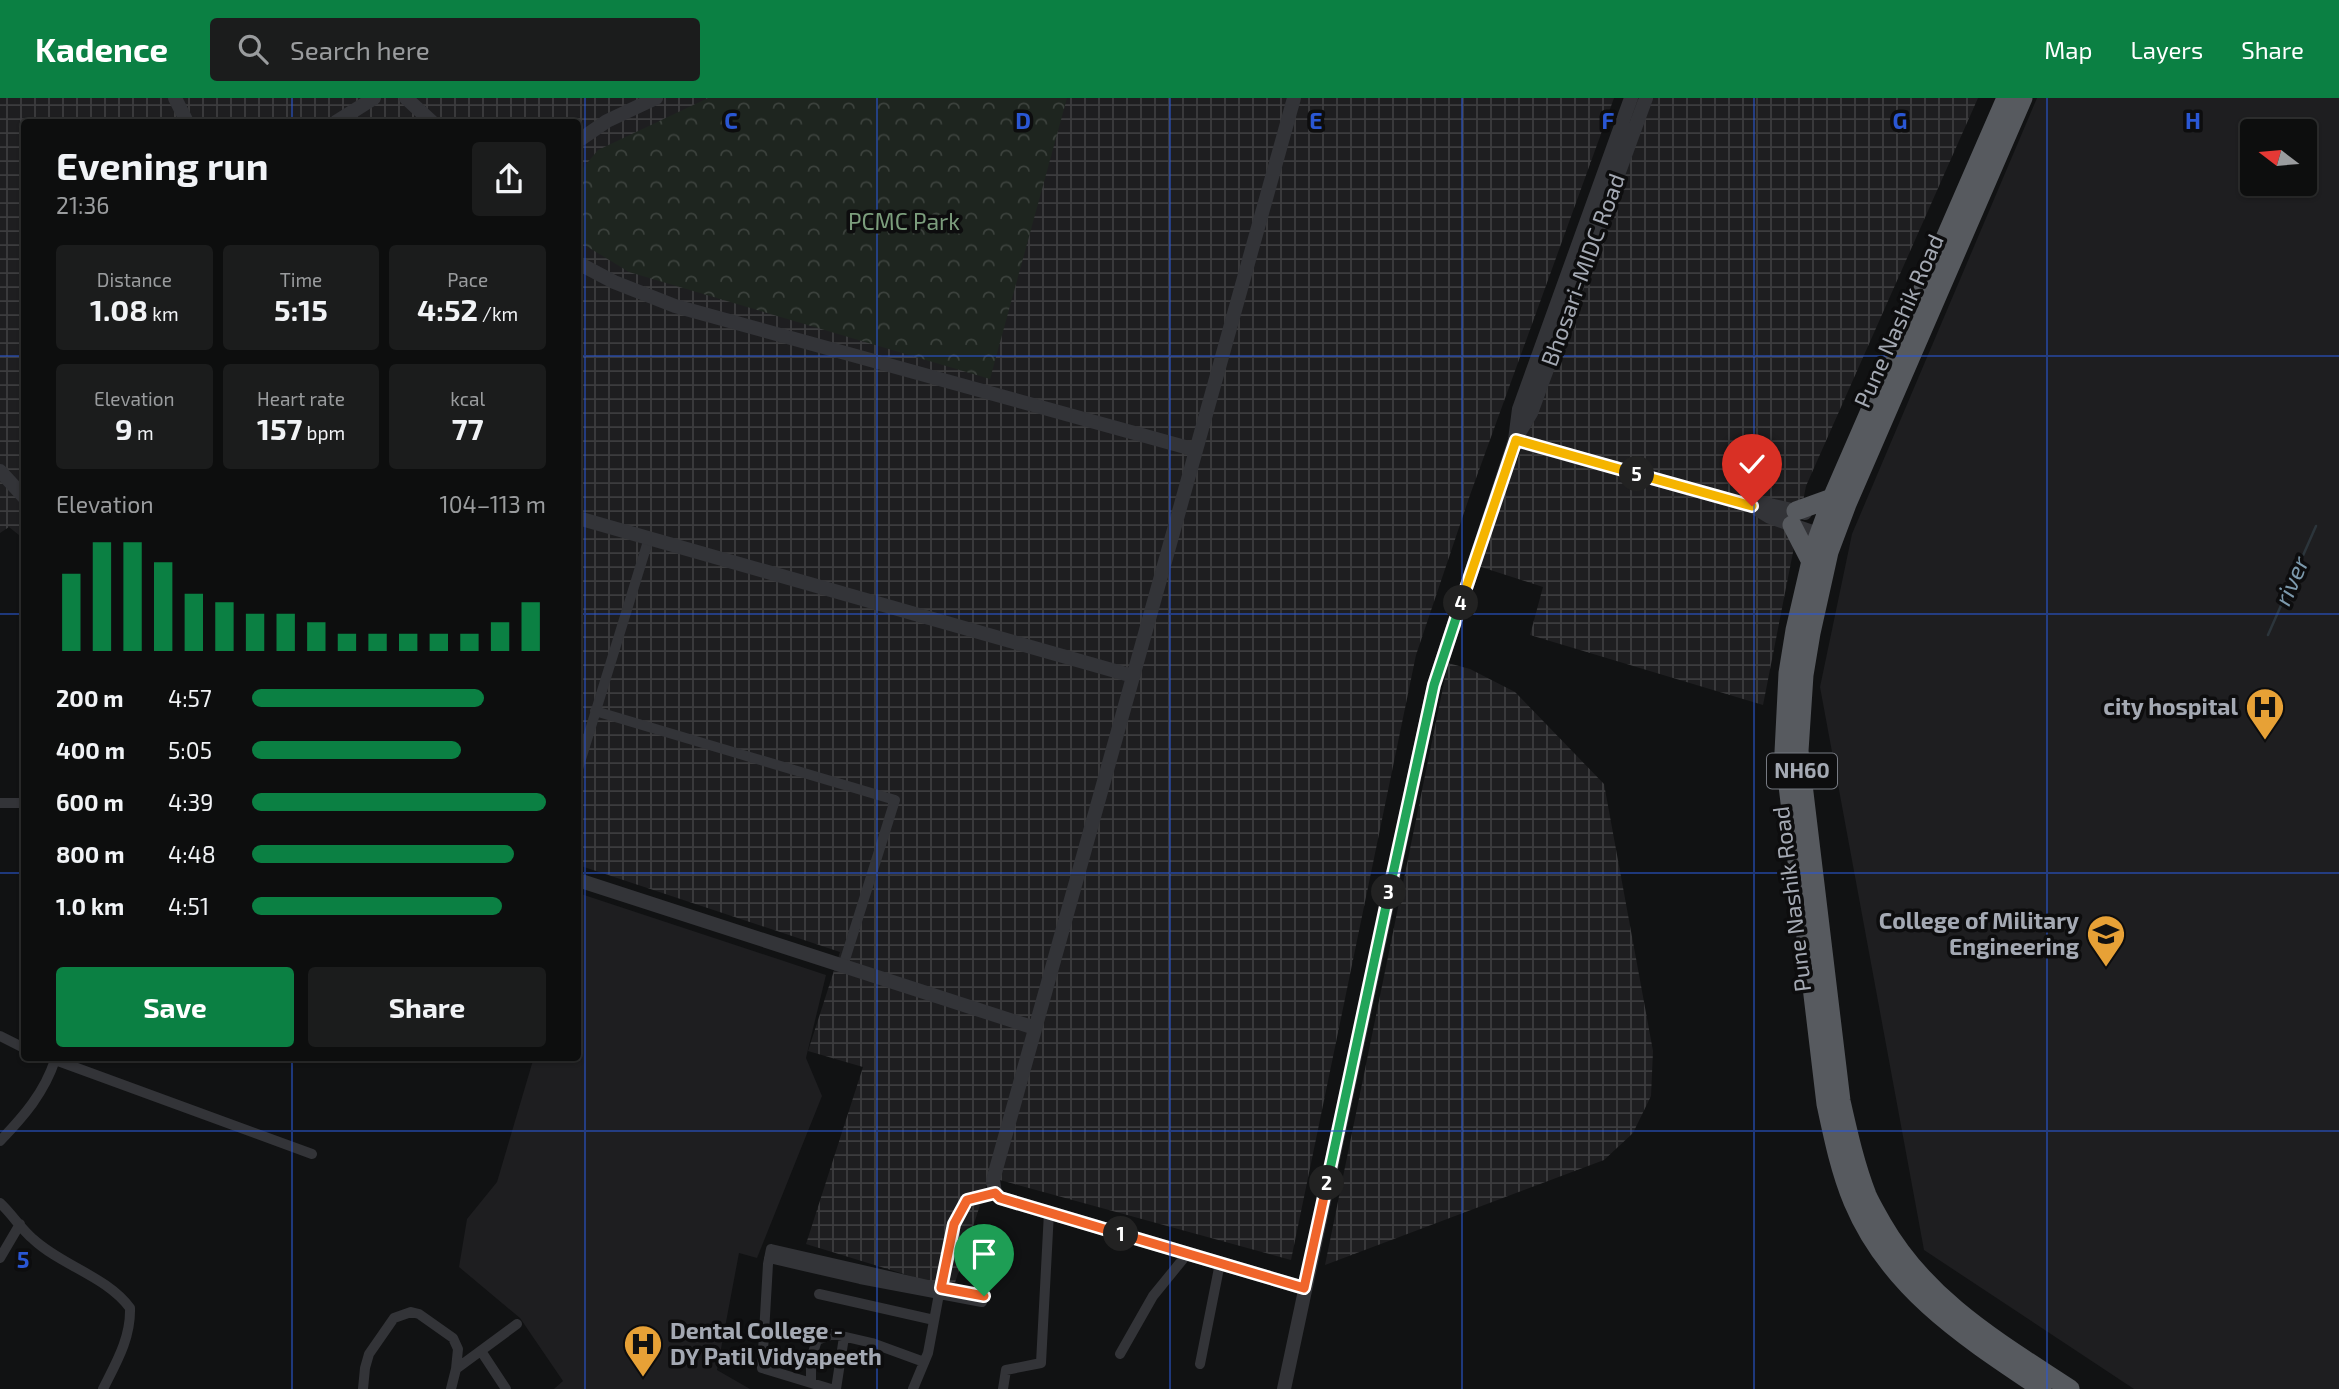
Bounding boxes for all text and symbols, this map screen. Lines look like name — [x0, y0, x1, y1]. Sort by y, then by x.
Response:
search box — [210, 18, 700, 81]
text: Kadence — [35, 29, 168, 69]
icon: search — [234, 30, 272, 68]
text: Search here — [290, 34, 430, 65]
text: Map — [2044, 35, 2092, 64]
text: Layers — [2130, 35, 2203, 64]
text: Share — [2241, 35, 2304, 64]
text: C — [724, 106, 738, 134]
text: D — [1015, 106, 1031, 134]
text: E — [1309, 106, 1323, 134]
text: F — [1602, 106, 1615, 134]
text: G — [1893, 106, 1907, 134]
text: H — [2185, 106, 2201, 134]
north arrow — [2240, 119, 2317, 196]
map controls — [2240, 119, 2317, 196]
text: Evening run — [56, 142, 269, 188]
button: share — [472, 142, 546, 216]
street label: Bhosari-MIDC Road — [1534, 170, 1630, 370]
text: 21:36 — [56, 191, 109, 219]
park label: PCMC Park — [848, 207, 960, 235]
street label: Pune Nashik Road — [1847, 230, 1949, 412]
text: Distance — [97, 268, 172, 291]
text: Time — [280, 268, 322, 291]
text: Pace — [447, 268, 488, 291]
text: 1.08 — [90, 291, 148, 327]
text: 5:15 — [274, 291, 328, 327]
text: 4:52 — [417, 291, 478, 327]
text: km — [148, 302, 179, 325]
text: /km — [478, 302, 518, 325]
text: Elevation — [94, 387, 175, 410]
text: Heart rate — [257, 387, 345, 410]
text: kcal — [450, 387, 485, 410]
text: 9 — [115, 410, 133, 446]
text: 157 — [257, 410, 302, 446]
text: 77 — [452, 410, 484, 446]
text: m — [133, 421, 154, 444]
text: bpm — [302, 421, 345, 444]
pin — [1722, 434, 1782, 506]
icon: check — [1733, 445, 1771, 483]
pin: 5 — [1620, 456, 1654, 492]
text: 5 — [1631, 462, 1642, 485]
text: Elevation — [56, 490, 154, 518]
text: 104–113 m — [440, 490, 546, 518]
water label: river — [2267, 551, 2314, 609]
pin: 4 — [1444, 586, 1478, 620]
text: 4 — [1454, 591, 1467, 614]
text: 200 m — [56, 684, 124, 712]
text: 4:57 — [168, 684, 212, 712]
hospital icon: city hospital — [2244, 686, 2286, 741]
place label: city hospital — [2103, 692, 2238, 720]
text: 400 m — [56, 736, 125, 764]
text: 5:05 — [168, 736, 212, 764]
road number: NH60 — [1767, 754, 1837, 788]
text: 600 m — [56, 788, 124, 816]
text: 4:39 — [168, 788, 214, 816]
street label: Pune Nashik Road — [1766, 805, 1816, 993]
text: 800 m — [56, 840, 125, 868]
text: 4:48 — [168, 840, 216, 868]
pin: 3 — [1372, 874, 1406, 910]
text: 3 — [1383, 880, 1394, 903]
text: 1.0 km — [56, 892, 124, 920]
text: 4:51 — [168, 892, 209, 920]
place label: College of Military Engineering — [1879, 906, 2080, 960]
school or university icon: College of Military Engineering — [2085, 913, 2127, 968]
button: Save — [56, 967, 294, 1047]
button: Share — [308, 967, 546, 1047]
pin: 2 — [1310, 1166, 1344, 1200]
text: 2 — [1321, 1171, 1332, 1194]
pin: 1 — [1104, 1216, 1138, 1252]
text: 1 — [1116, 1222, 1125, 1245]
pin — [954, 1224, 1014, 1296]
icon: arrive — [965, 1235, 1003, 1273]
text: 5 — [17, 1245, 29, 1273]
place label: Dental College - DY Patil Vidyapeeth — [670, 1316, 882, 1370]
hospital icon: Dental College - DY Patil Vidyapeeth — [622, 1323, 664, 1378]

